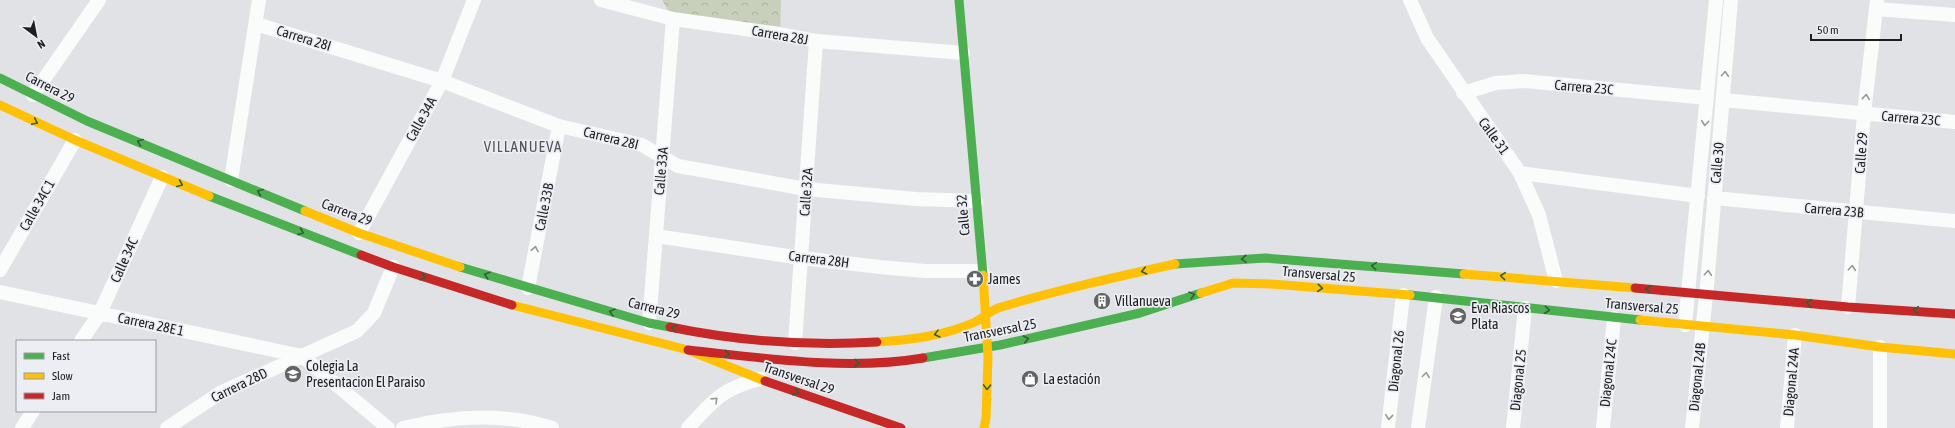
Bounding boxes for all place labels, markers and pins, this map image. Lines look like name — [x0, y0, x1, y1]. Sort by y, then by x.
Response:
pharmacy icon: James — [965, 269, 985, 289]
place label: James — [988, 271, 1020, 287]
building icon: Villanueva — [1092, 291, 1112, 311]
place label: Villanueva — [1115, 293, 1171, 309]
place label: Eva Riascos Plata — [1471, 300, 1529, 332]
school or university icon: Eva Riascos Plata — [1448, 306, 1468, 326]
place label: Colegia La Presentacion El Paraiso — [306, 358, 425, 390]
school or university icon: Colegia La Presentacion El Paraiso — [283, 364, 303, 384]
shop icon: La estación — [1020, 369, 1040, 389]
place label: La estación — [1043, 371, 1100, 387]

